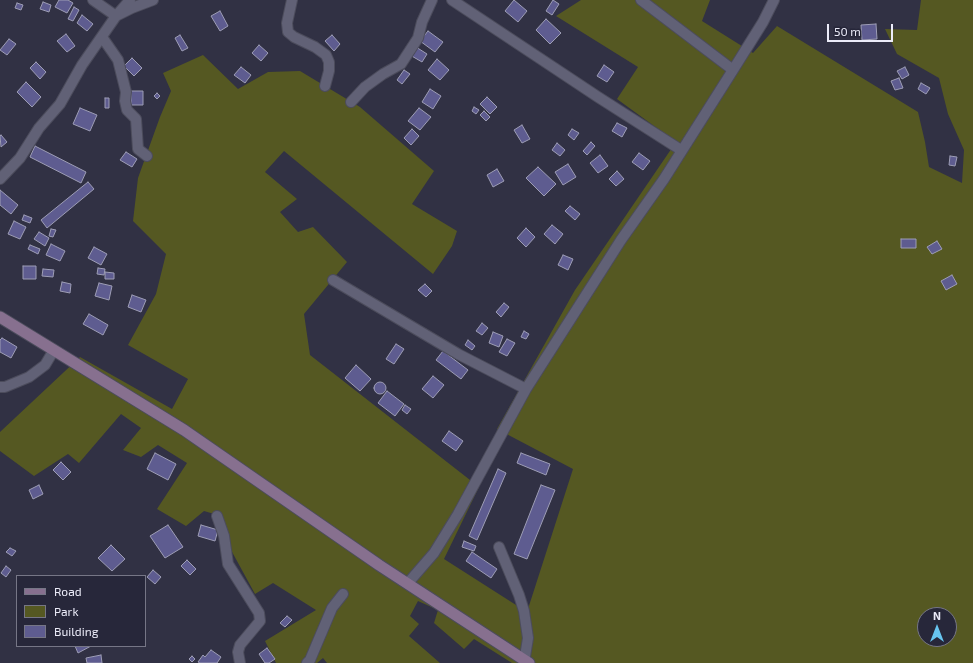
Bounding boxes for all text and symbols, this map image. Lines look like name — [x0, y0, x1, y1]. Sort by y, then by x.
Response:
scale bar — [829, 16, 895, 42]
text: 50 m — [834, 24, 861, 38]
legend — [16, 575, 146, 647]
text: Road — [54, 584, 82, 598]
text: Park — [54, 604, 79, 618]
north arrow — [917, 607, 957, 647]
text: N — [933, 609, 941, 622]
text: Building — [54, 624, 98, 638]

